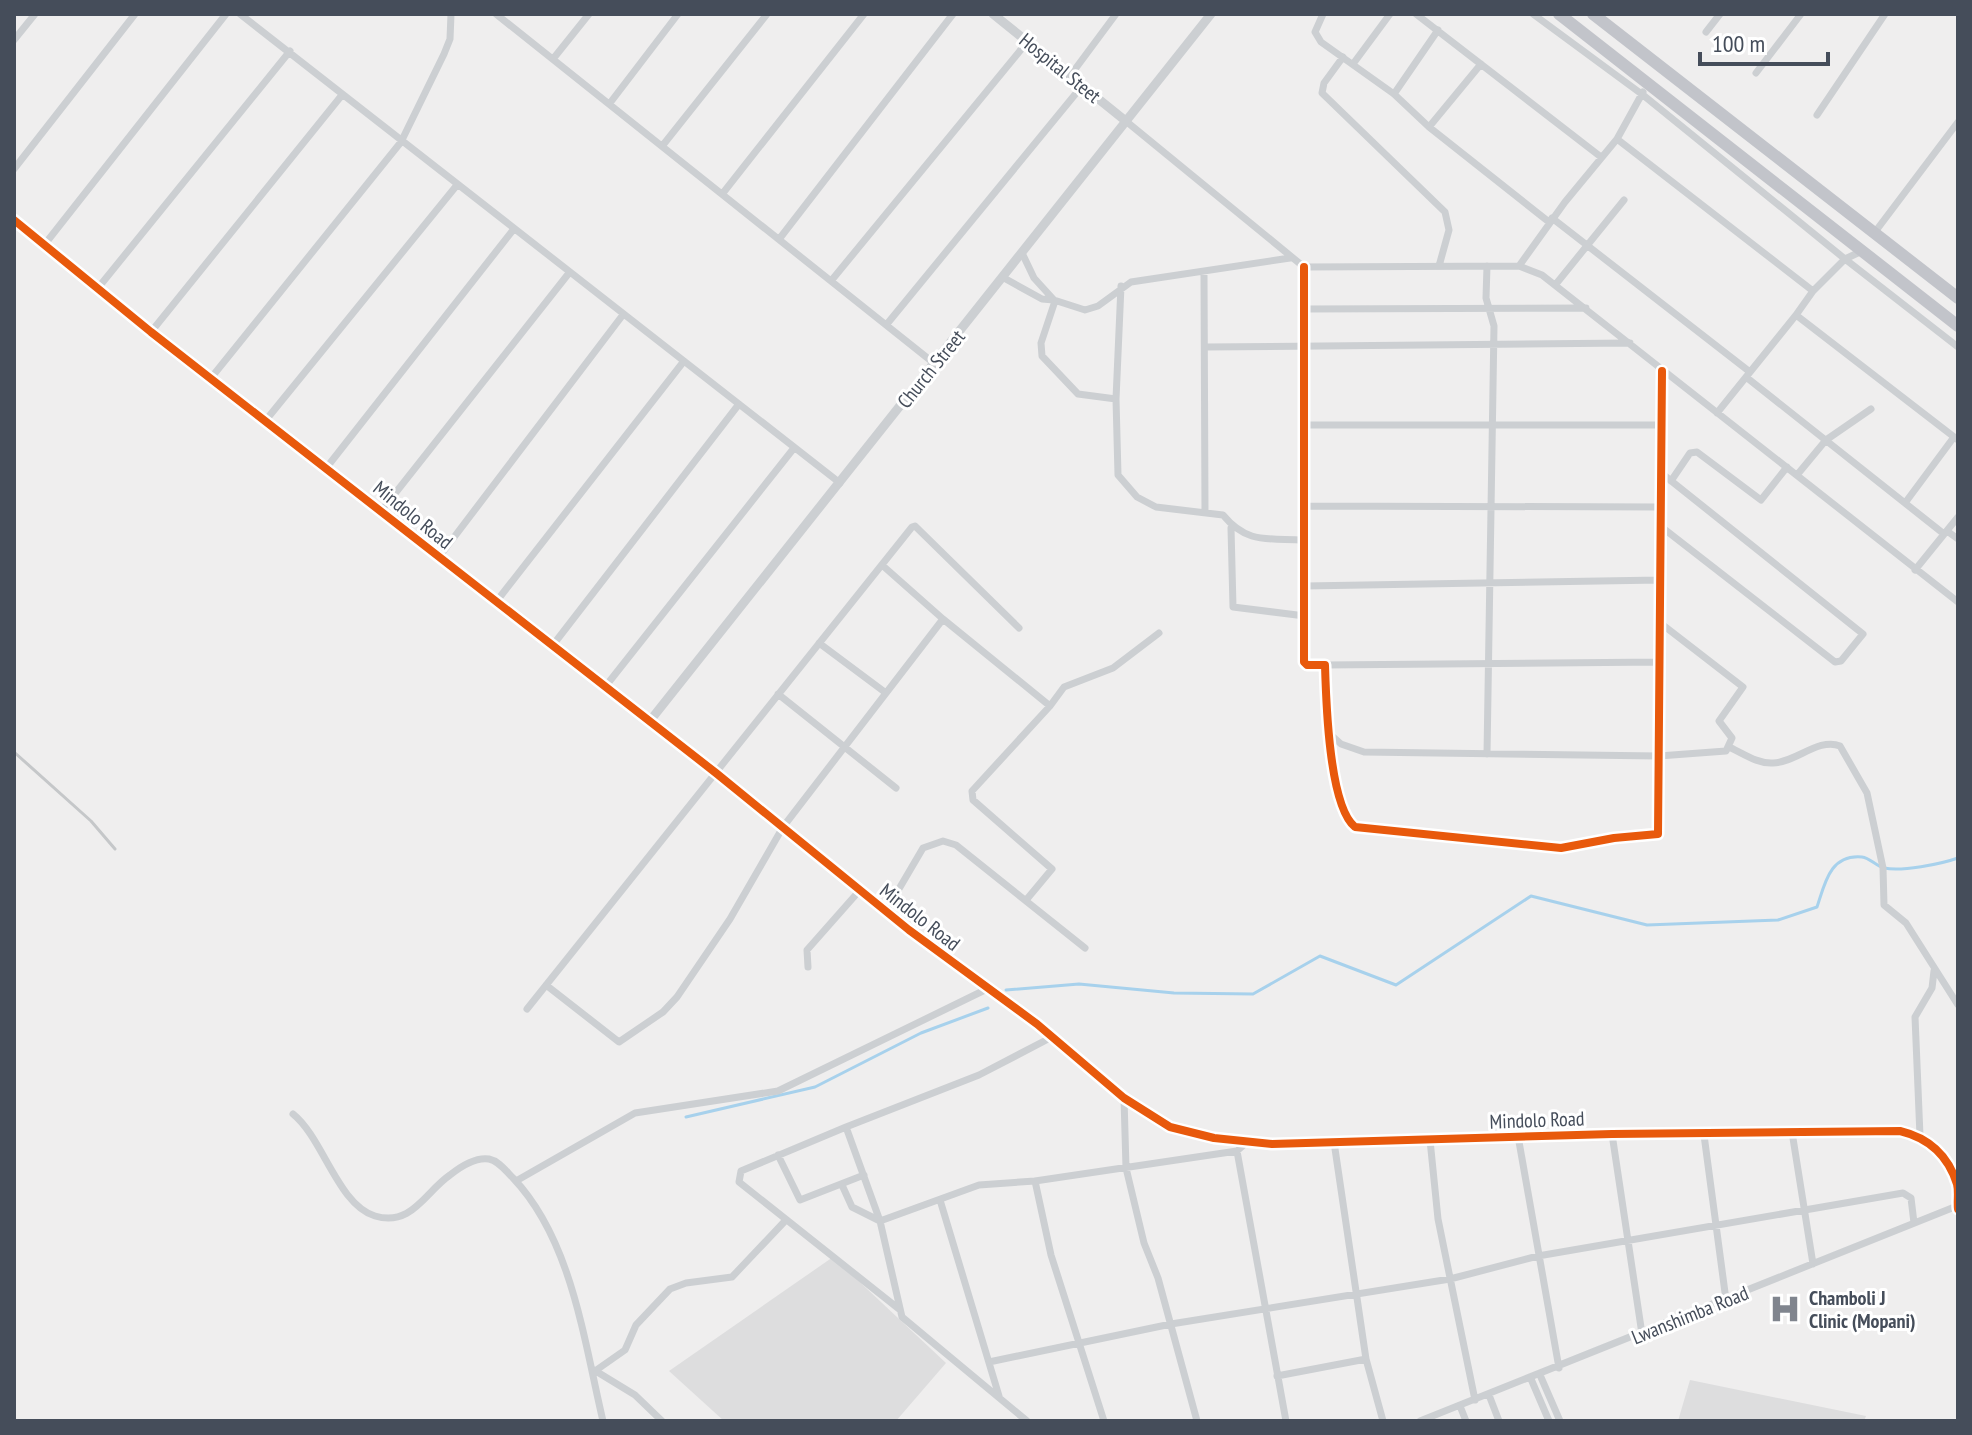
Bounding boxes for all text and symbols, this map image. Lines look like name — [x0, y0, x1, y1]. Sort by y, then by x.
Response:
scale bar — [1700, 16, 1828, 66]
street label: Hospital Steet — [1014, 27, 1106, 109]
text: 100 m — [1712, 28, 1765, 59]
street label: Church Street — [891, 324, 971, 414]
street label: Mindolo Road — [368, 475, 458, 555]
street label: Mindolo Road — [875, 878, 965, 956]
street label: Mindolo Road — [1489, 1105, 1585, 1135]
street label: Lwanshimba Road — [1628, 1280, 1752, 1350]
place label: Chamboli J Clinic (Mopani) — [1809, 1285, 1916, 1334]
hospital icon: Chamboli J Clinic (Mopani) — [1768, 1292, 1802, 1326]

